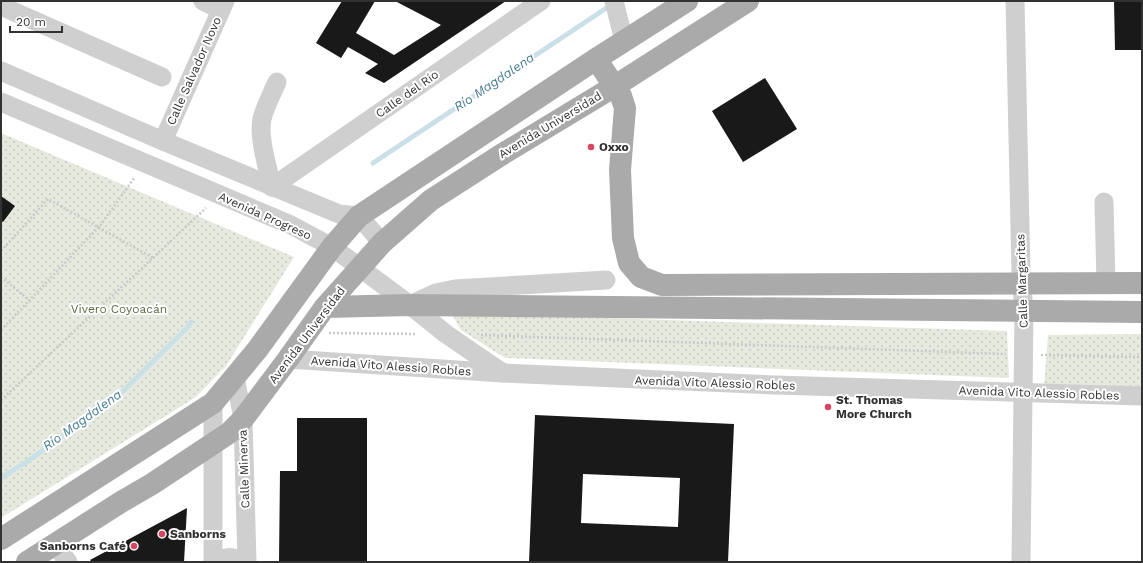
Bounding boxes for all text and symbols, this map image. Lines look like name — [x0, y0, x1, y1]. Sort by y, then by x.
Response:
scale bar — [10, 8, 62, 34]
text: 20 m — [16, 15, 46, 29]
street label: Calle Salvador Novo — [164, 15, 224, 127]
water label: Río Magdalena — [451, 50, 537, 114]
street label: Calle del Río — [373, 67, 441, 121]
street label: Avenida Universidad — [496, 89, 604, 161]
place label: Oxxo — [599, 140, 629, 154]
marker: Oxxo — [586, 142, 596, 152]
street label: Avenida Progreso — [216, 189, 314, 243]
street label: Calle Margaritas — [1013, 234, 1031, 328]
street label: Avenida Universidad — [266, 284, 348, 386]
park label: Vivero Coyoacán — [71, 302, 167, 316]
street label: Avenida Vito Alessio Robles — [310, 353, 472, 379]
street label: Avenida Vito Alessio Robles — [634, 373, 796, 393]
street label: Avenida Vito Alessio Robles — [958, 383, 1120, 403]
water label: Río Magdalena — [40, 386, 124, 454]
place label: St. Thomas More Church — [836, 393, 912, 421]
marker: St. Thomas More Church — [823, 402, 833, 412]
street label: Calle Minerva — [236, 429, 252, 509]
place label: Sanborns — [170, 527, 226, 541]
marker: Sanborns — [157, 529, 167, 539]
place label: Sanborns Café — [40, 539, 126, 553]
marker: Sanborns Café — [129, 541, 139, 551]

